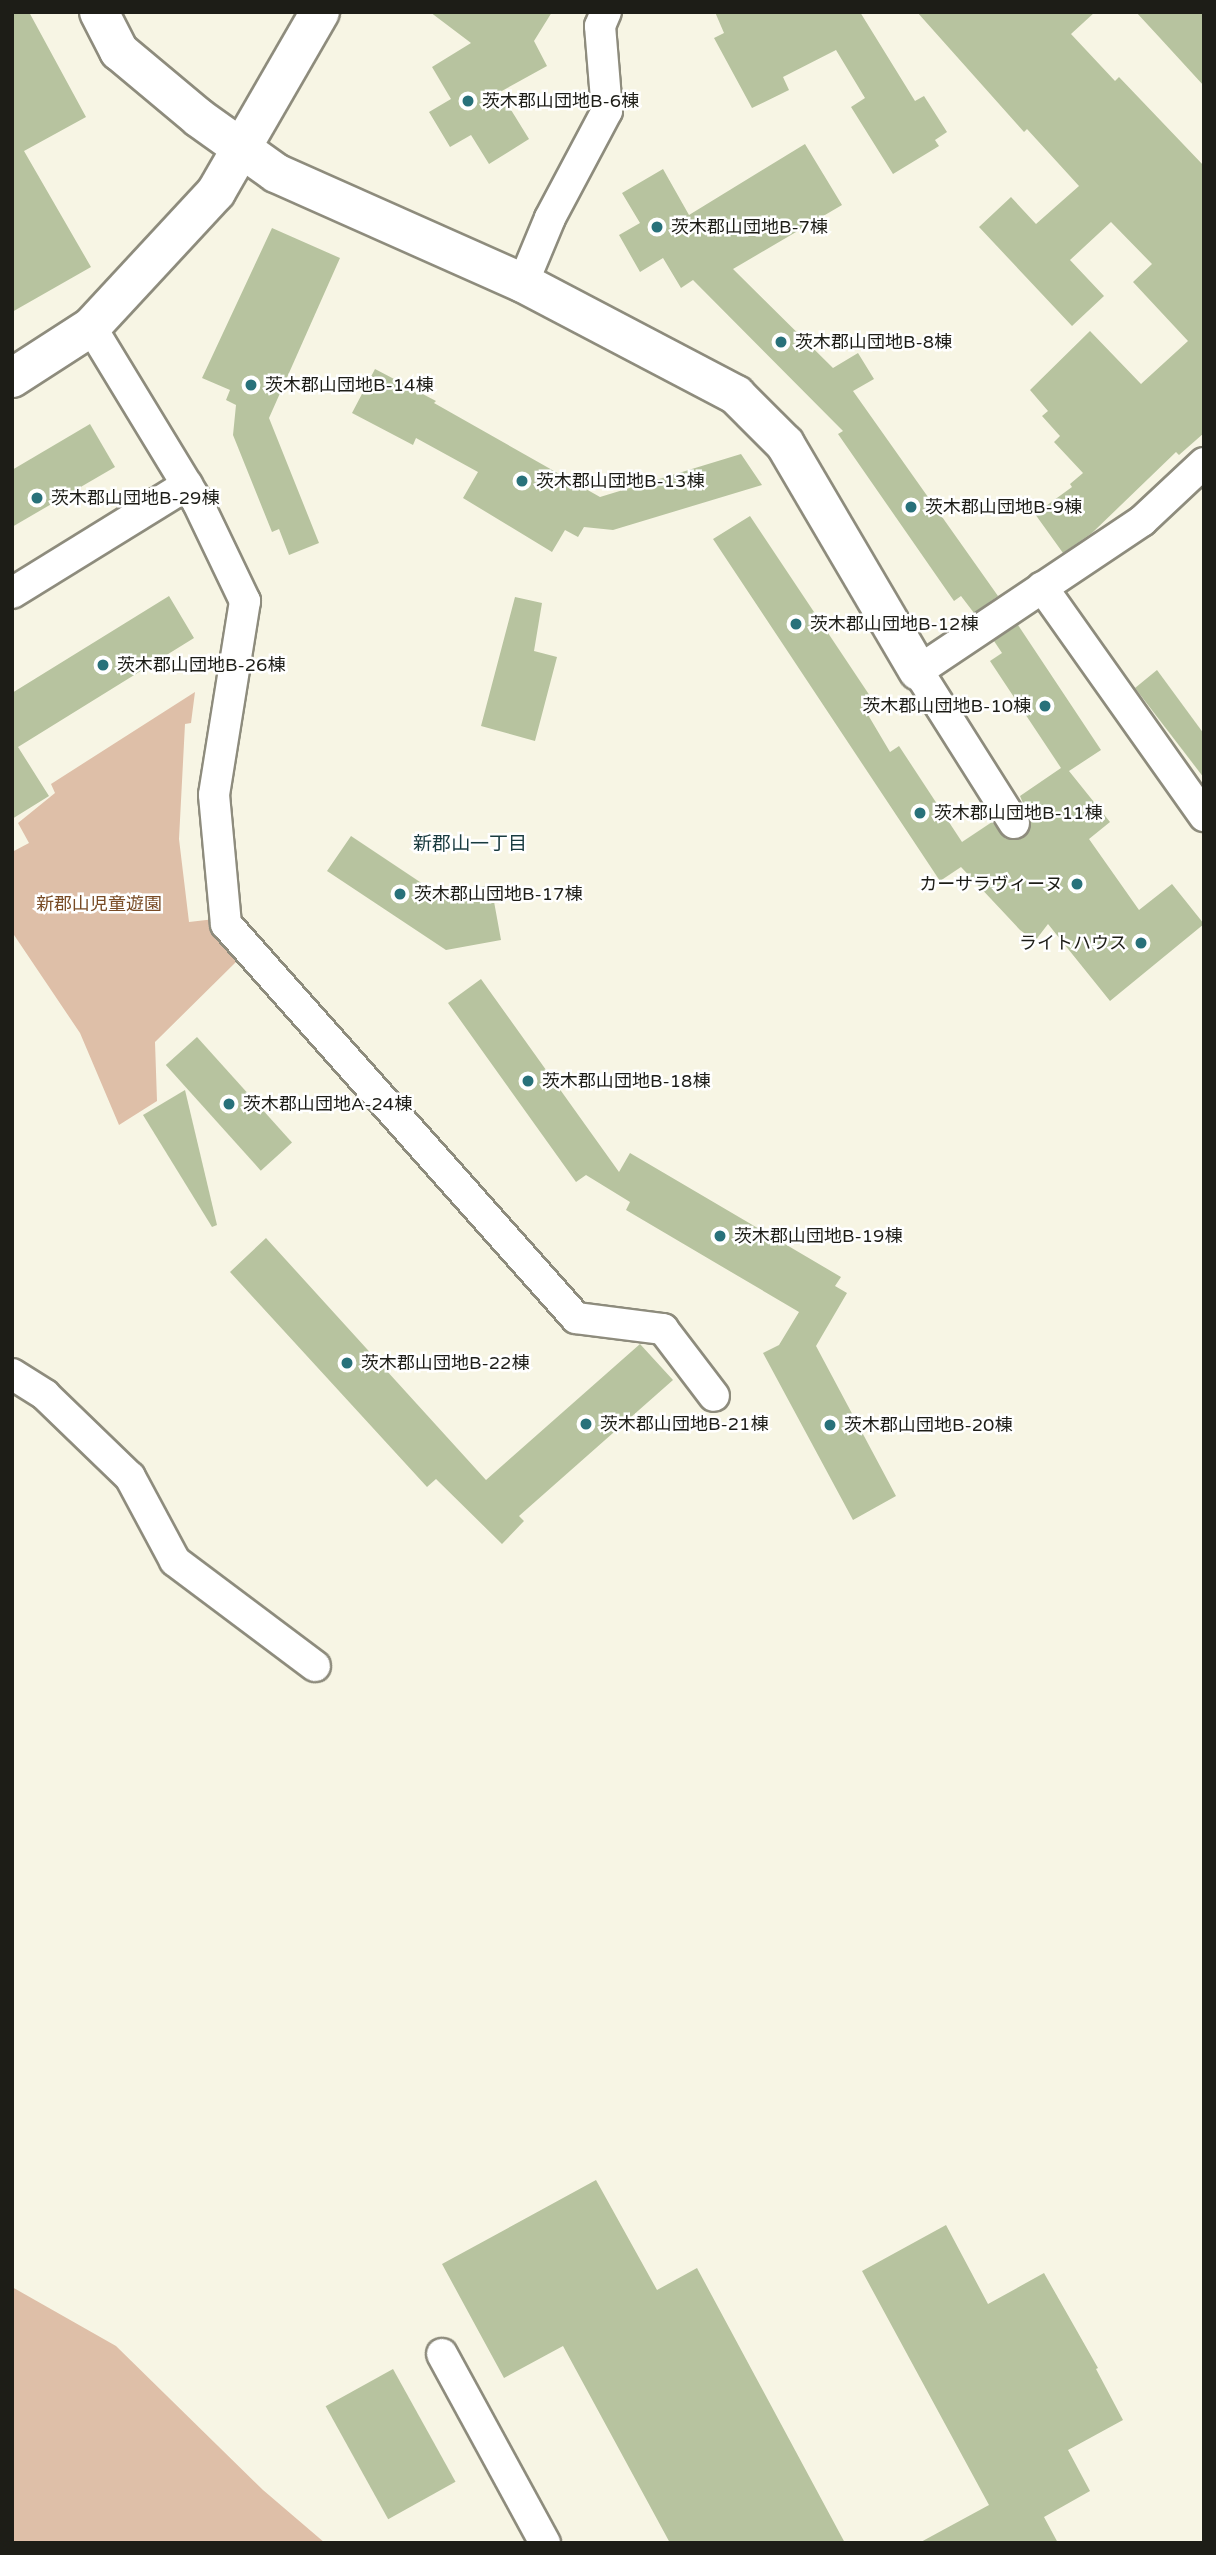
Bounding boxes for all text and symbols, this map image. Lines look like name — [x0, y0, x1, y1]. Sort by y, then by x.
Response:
place label: 茨木郡山団地B-6棟 — [482, 90, 639, 112]
marker: 茨木郡山団地B-6棟 — [460, 93, 476, 109]
place label: 茨木郡山団地B-7棟 — [671, 216, 828, 238]
marker: 茨木郡山団地B-7棟 — [649, 219, 665, 235]
place label: 茨木郡山団地B-8棟 — [795, 331, 952, 353]
marker: 茨木郡山団地B-8棟 — [773, 334, 789, 350]
place label: 茨木郡山団地B-14棟 — [265, 374, 433, 396]
marker: 茨木郡山団地B-14棟 — [243, 377, 259, 393]
place label: 茨木郡山団地B-13棟 — [536, 470, 704, 492]
marker: 茨木郡山団地B-13棟 — [514, 473, 530, 489]
place label: 茨木郡山団地B-29棟 — [51, 487, 219, 509]
marker: 茨木郡山団地B-29棟 — [29, 490, 45, 506]
place label: 茨木郡山団地B-9棟 — [925, 496, 1082, 518]
marker: 茨木郡山団地B-9棟 — [903, 499, 919, 515]
place label: 茨木郡山団地B-12棟 — [810, 613, 978, 635]
marker: 茨木郡山団地B-12棟 — [788, 616, 804, 632]
place label: 茨木郡山団地B-26棟 — [117, 654, 285, 676]
marker: 茨木郡山団地B-26棟 — [95, 657, 111, 673]
place label: 茨木郡山団地B-10棟 — [863, 695, 1031, 717]
marker: 茨木郡山団地B-10棟 — [1037, 698, 1053, 714]
place label: 茨木郡山団地B-11棟 — [934, 802, 1102, 824]
marker: 茨木郡山団地B-11棟 — [912, 805, 928, 821]
district label: 新郡山一丁目 — [413, 834, 527, 856]
place label: カーサラヴィーヌ — [919, 873, 1063, 895]
marker: カーサラヴィーヌ — [1069, 876, 1085, 892]
place label: 茨木郡山団地B-17棟 — [414, 883, 582, 905]
marker: 茨木郡山団地B-17棟 — [392, 886, 408, 902]
park label: 新郡山児童遊園 — [36, 893, 162, 915]
place label: ライトハウス — [1019, 932, 1127, 954]
marker: ライトハウス — [1133, 935, 1149, 951]
place label: 茨木郡山団地B-18棟 — [542, 1070, 710, 1092]
marker: 茨木郡山団地B-18棟 — [520, 1073, 536, 1089]
place label: 茨木郡山団地A-24棟 — [243, 1093, 412, 1115]
marker: 茨木郡山団地A-24棟 — [221, 1096, 237, 1112]
place label: 茨木郡山団地B-19棟 — [734, 1225, 902, 1247]
marker: 茨木郡山団地B-19棟 — [712, 1228, 728, 1244]
place label: 茨木郡山団地B-22棟 — [361, 1352, 529, 1374]
marker: 茨木郡山団地B-22棟 — [339, 1355, 355, 1371]
place label: 茨木郡山団地B-21棟 — [600, 1413, 768, 1435]
place label: 茨木郡山団地B-20棟 — [844, 1414, 1012, 1436]
marker: 茨木郡山団地B-21棟 — [578, 1416, 594, 1432]
marker: 茨木郡山団地B-20棟 — [822, 1417, 838, 1433]

